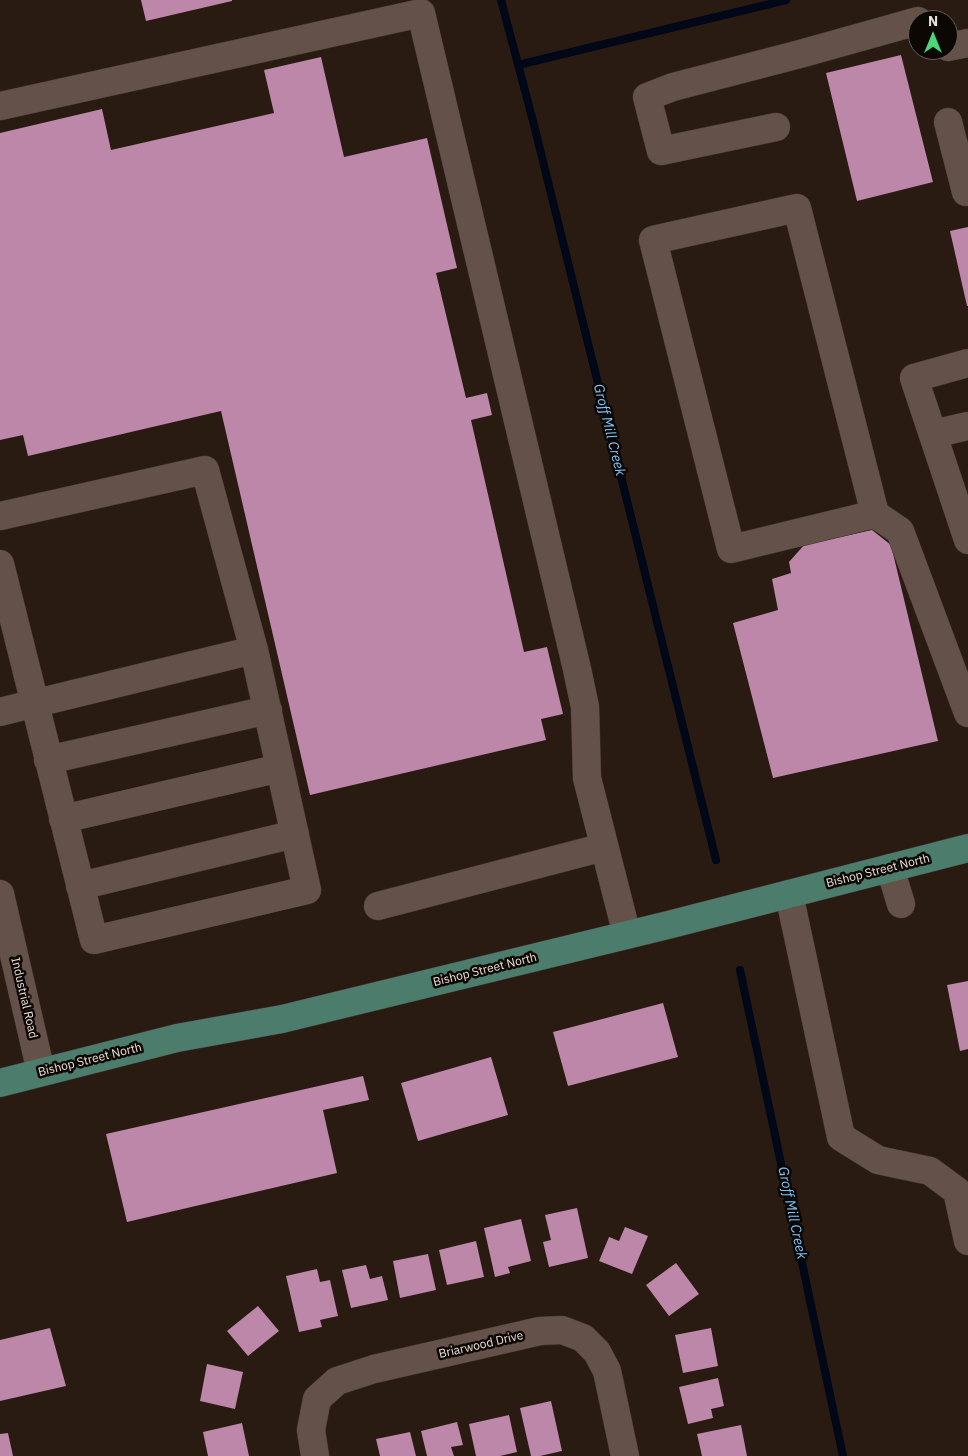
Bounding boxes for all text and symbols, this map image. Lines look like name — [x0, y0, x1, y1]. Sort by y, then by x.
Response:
north arrow — [908, 10, 958, 60]
text: N — [928, 12, 938, 30]
water label: Groff Mill Creek — [589, 382, 629, 478]
street label: Bishop Street North — [825, 851, 931, 891]
street label: Bishop Street North — [432, 950, 538, 990]
street label: Industrial Road — [8, 956, 40, 1040]
street label: Bishop Street North — [37, 1040, 143, 1080]
water label: Groff Mill Creek — [774, 1165, 810, 1261]
street label: Briarwood Drive — [437, 1328, 525, 1362]

